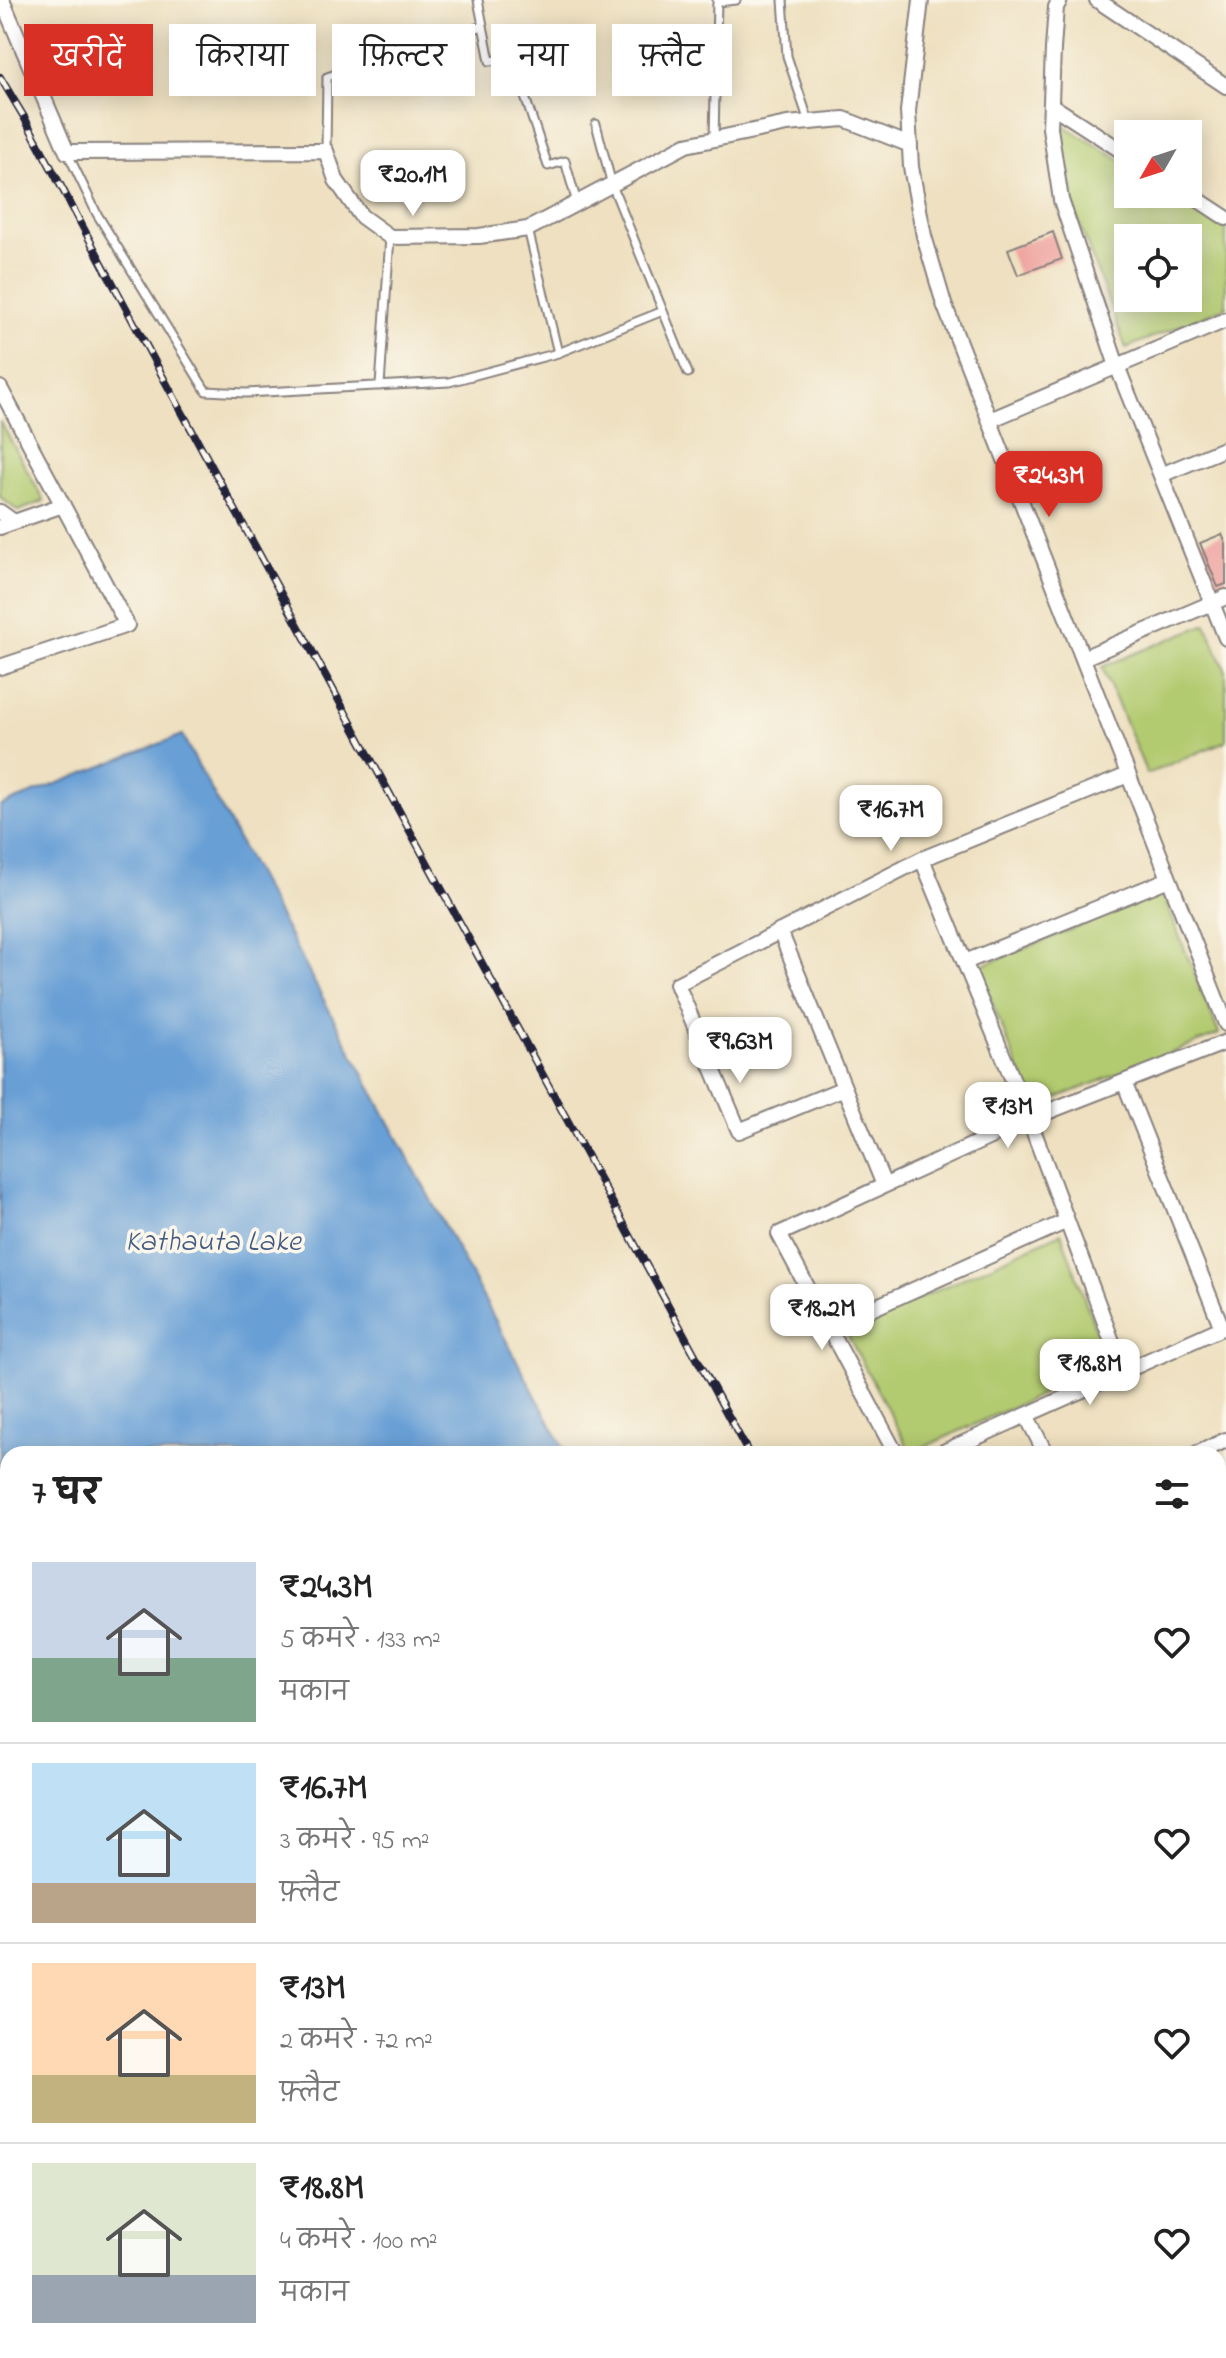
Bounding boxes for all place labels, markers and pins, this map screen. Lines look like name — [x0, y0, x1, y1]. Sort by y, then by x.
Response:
pin: ₹20.1M — [348, 150, 478, 218]
pin: ₹24.3M — [984, 451, 1114, 519]
pin: ₹16.7M — [826, 785, 956, 853]
pin: ₹9.63M — [675, 1017, 805, 1085]
pin: ₹13M — [961, 1082, 1055, 1150]
pin: ₹18.2M — [757, 1284, 887, 1352]
pin: ₹18.8M — [1025, 1339, 1155, 1407]

